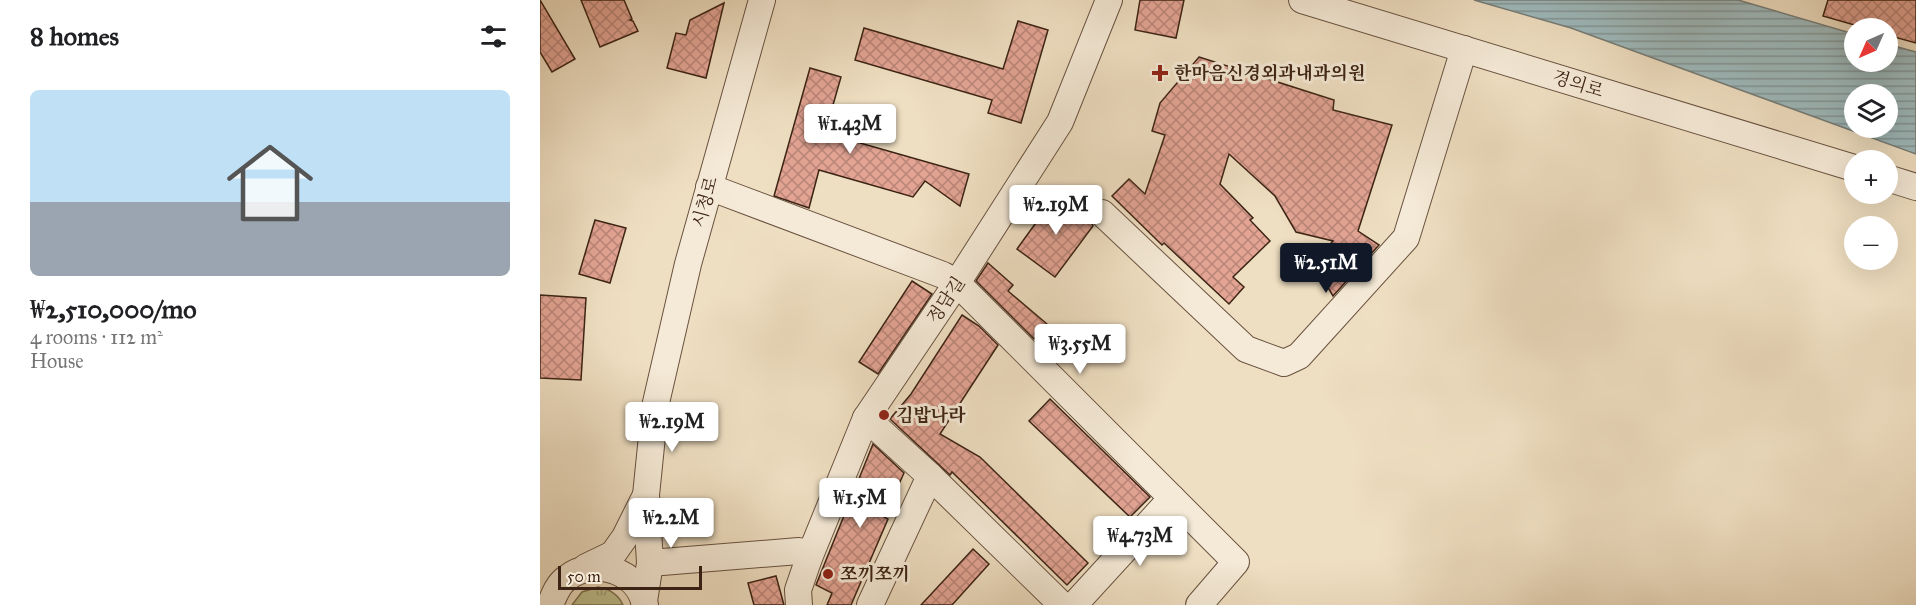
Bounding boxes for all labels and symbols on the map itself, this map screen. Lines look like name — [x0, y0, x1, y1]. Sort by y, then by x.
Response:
north arrow — [1844, 18, 1898, 72]
place label: 한마음신경외과내과의원 — [1174, 62, 1365, 84]
marker: 한마음신경외과내과의원 — [1151, 64, 1169, 82]
street label: 경의로 — [1550, 66, 1606, 102]
pin: ₩1.43M — [801, 104, 899, 155]
street label: 시청로 — [688, 174, 722, 230]
pin: ₩2.19M — [1007, 185, 1105, 236]
pin: ₩2.51M — [1277, 243, 1375, 294]
street label: 정담길 — [922, 272, 970, 328]
pin: ₩3.55M — [1031, 324, 1129, 375]
pin: ₩2.19M — [623, 402, 721, 453]
place label: 김밥나라 — [896, 404, 966, 426]
marker: 김밥나라 — [877, 408, 891, 422]
pin: ₩1.5M — [818, 478, 902, 529]
pin: ₩2.2M — [629, 498, 713, 549]
pin: ₩4.73M — [1091, 516, 1189, 567]
scale bar — [558, 563, 702, 590]
place label: 쪼끼쪼끼 — [840, 563, 910, 585]
marker: 쪼끼쪼끼 — [821, 567, 835, 581]

